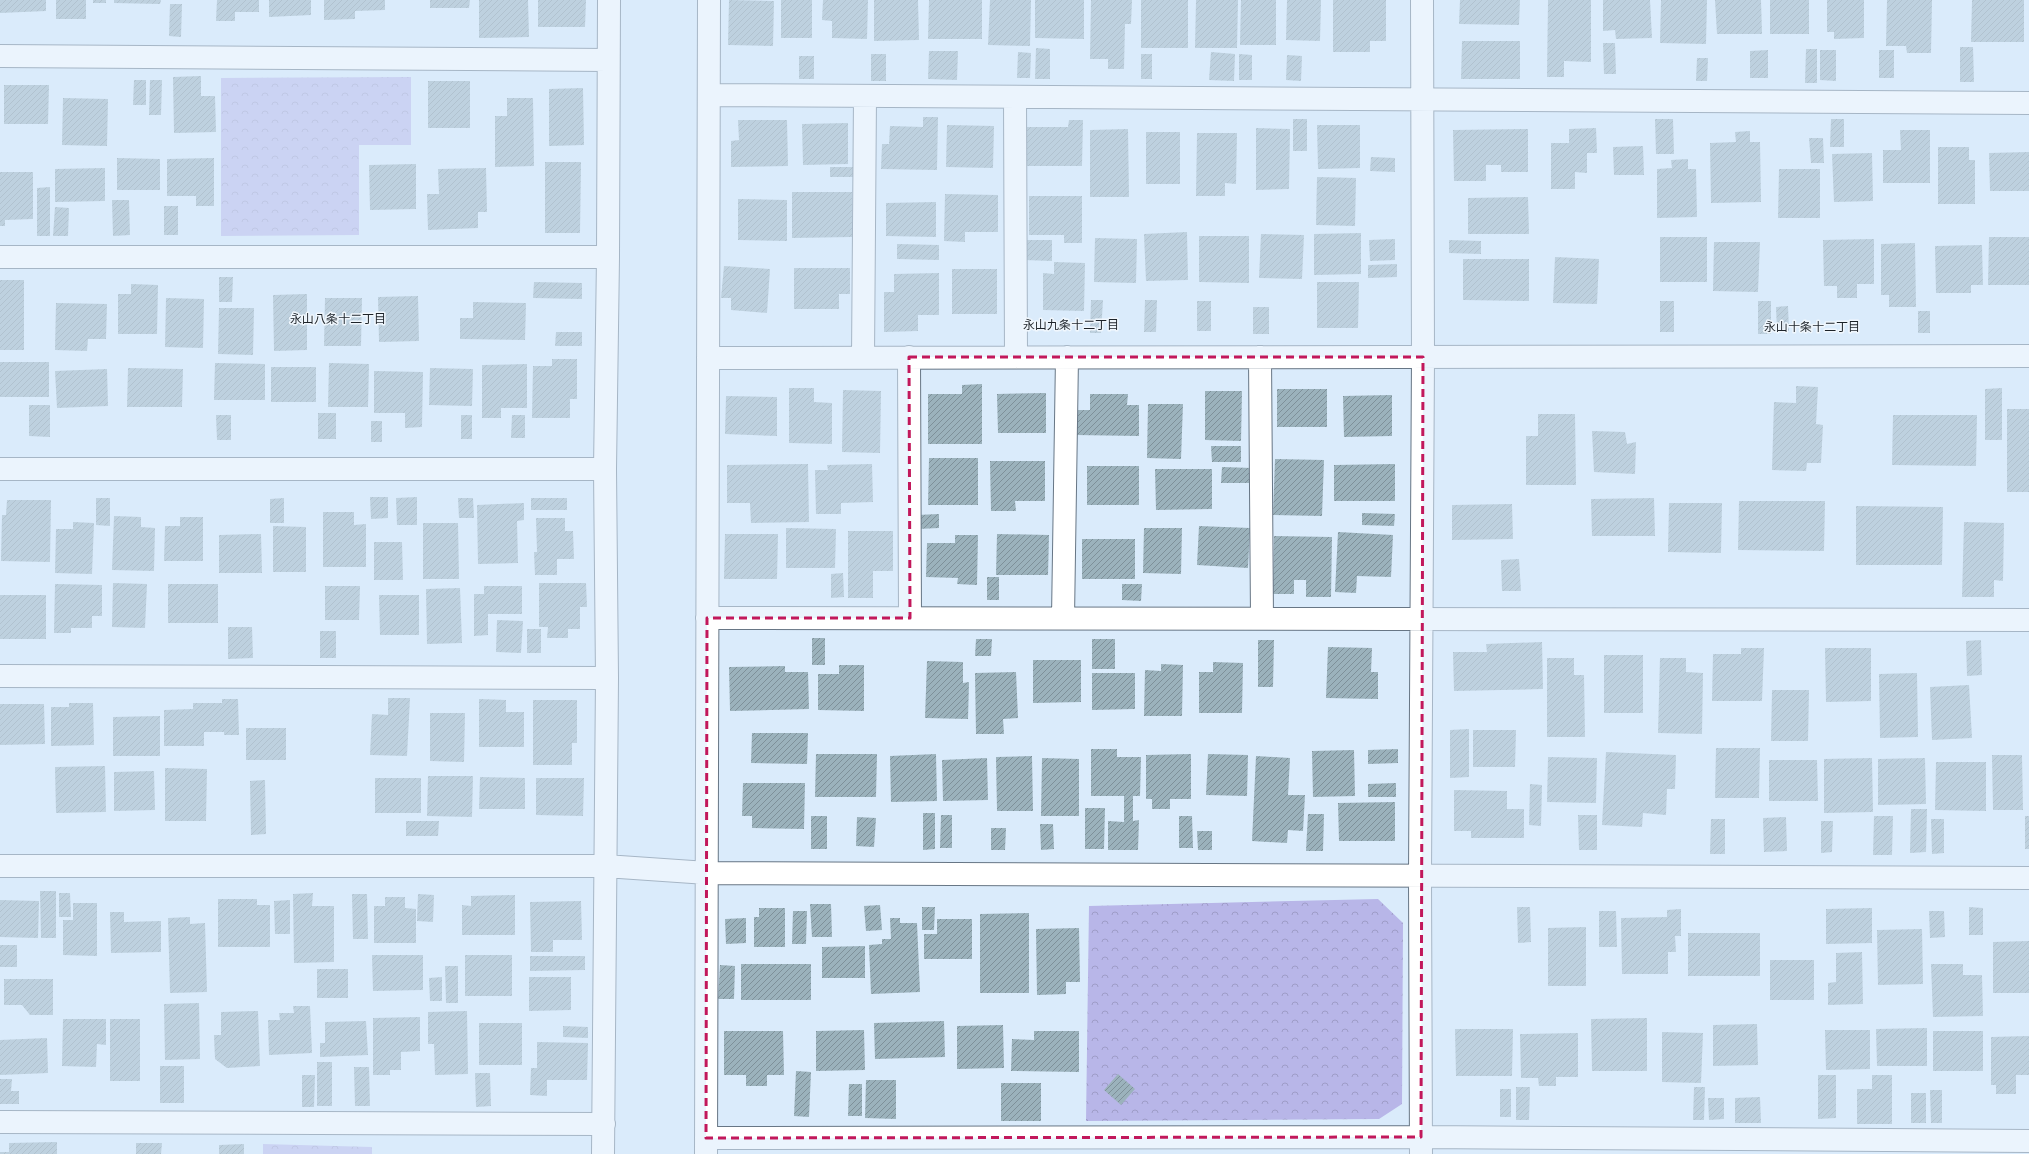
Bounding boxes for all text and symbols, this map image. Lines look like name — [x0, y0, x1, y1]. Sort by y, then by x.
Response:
district label: 永山八条十二丁目 — [290, 312, 386, 326]
district label: 永山九条十二丁目 — [1023, 318, 1119, 332]
district label: 永山十条十二丁目 — [1764, 320, 1860, 334]

